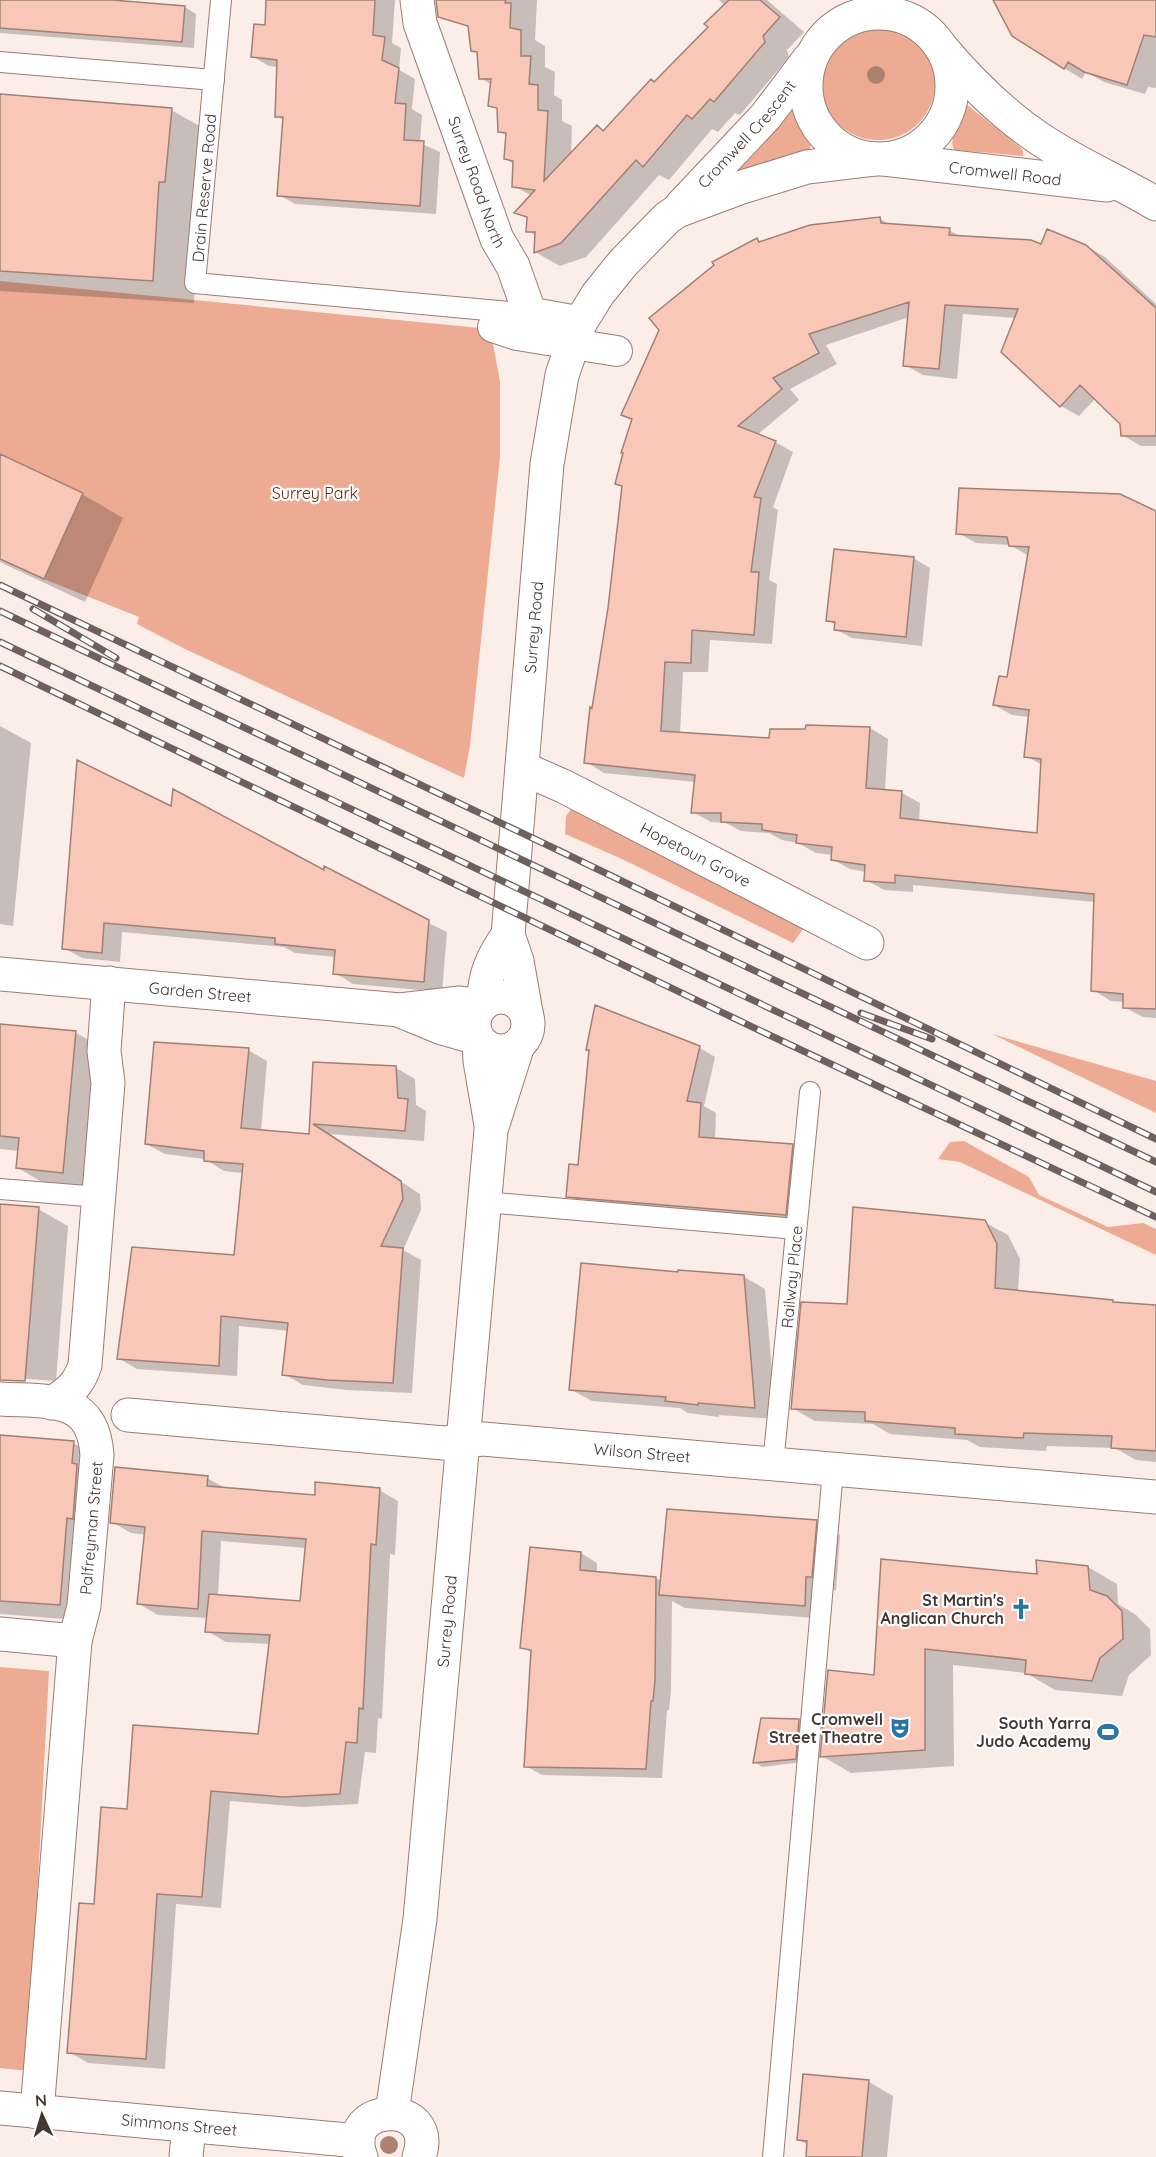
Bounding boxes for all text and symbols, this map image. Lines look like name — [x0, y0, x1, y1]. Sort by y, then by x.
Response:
street label: Cromwell Crescent — [693, 76, 800, 192]
street label: Drain Reserve Road — [188, 113, 220, 263]
street label: Surrey Road North — [444, 113, 510, 252]
street label: Cromwell Road — [948, 157, 1063, 190]
park label: Surrey Park — [272, 483, 358, 503]
street label: Surrey Road — [520, 581, 547, 674]
street label: Hopetoun Grove — [637, 818, 754, 891]
street label: Garden Street — [148, 977, 252, 1007]
street label: Railway Place — [777, 1225, 807, 1329]
street label: Wilson Street — [593, 1439, 691, 1467]
street label: Palfreyman Street — [75, 1460, 107, 1596]
street label: Surrey Road — [433, 1574, 461, 1668]
place label: St Martin's Anglican Church — [880, 1590, 1004, 1628]
church icon: St Martin's Anglican Church — [1009, 1597, 1033, 1621]
place label: Cromwell Street Theatre — [769, 1709, 883, 1747]
place label: South Yarra Judo Academy — [976, 1713, 1091, 1751]
theatre icon: Cromwell Street Theatre — [888, 1716, 912, 1740]
sports icon: South Yarra Judo Academy — [1096, 1720, 1120, 1744]
north arrow — [12, 2085, 72, 2145]
text: N — [34, 2090, 48, 2110]
street label: Simmons Street — [120, 2109, 238, 2140]

